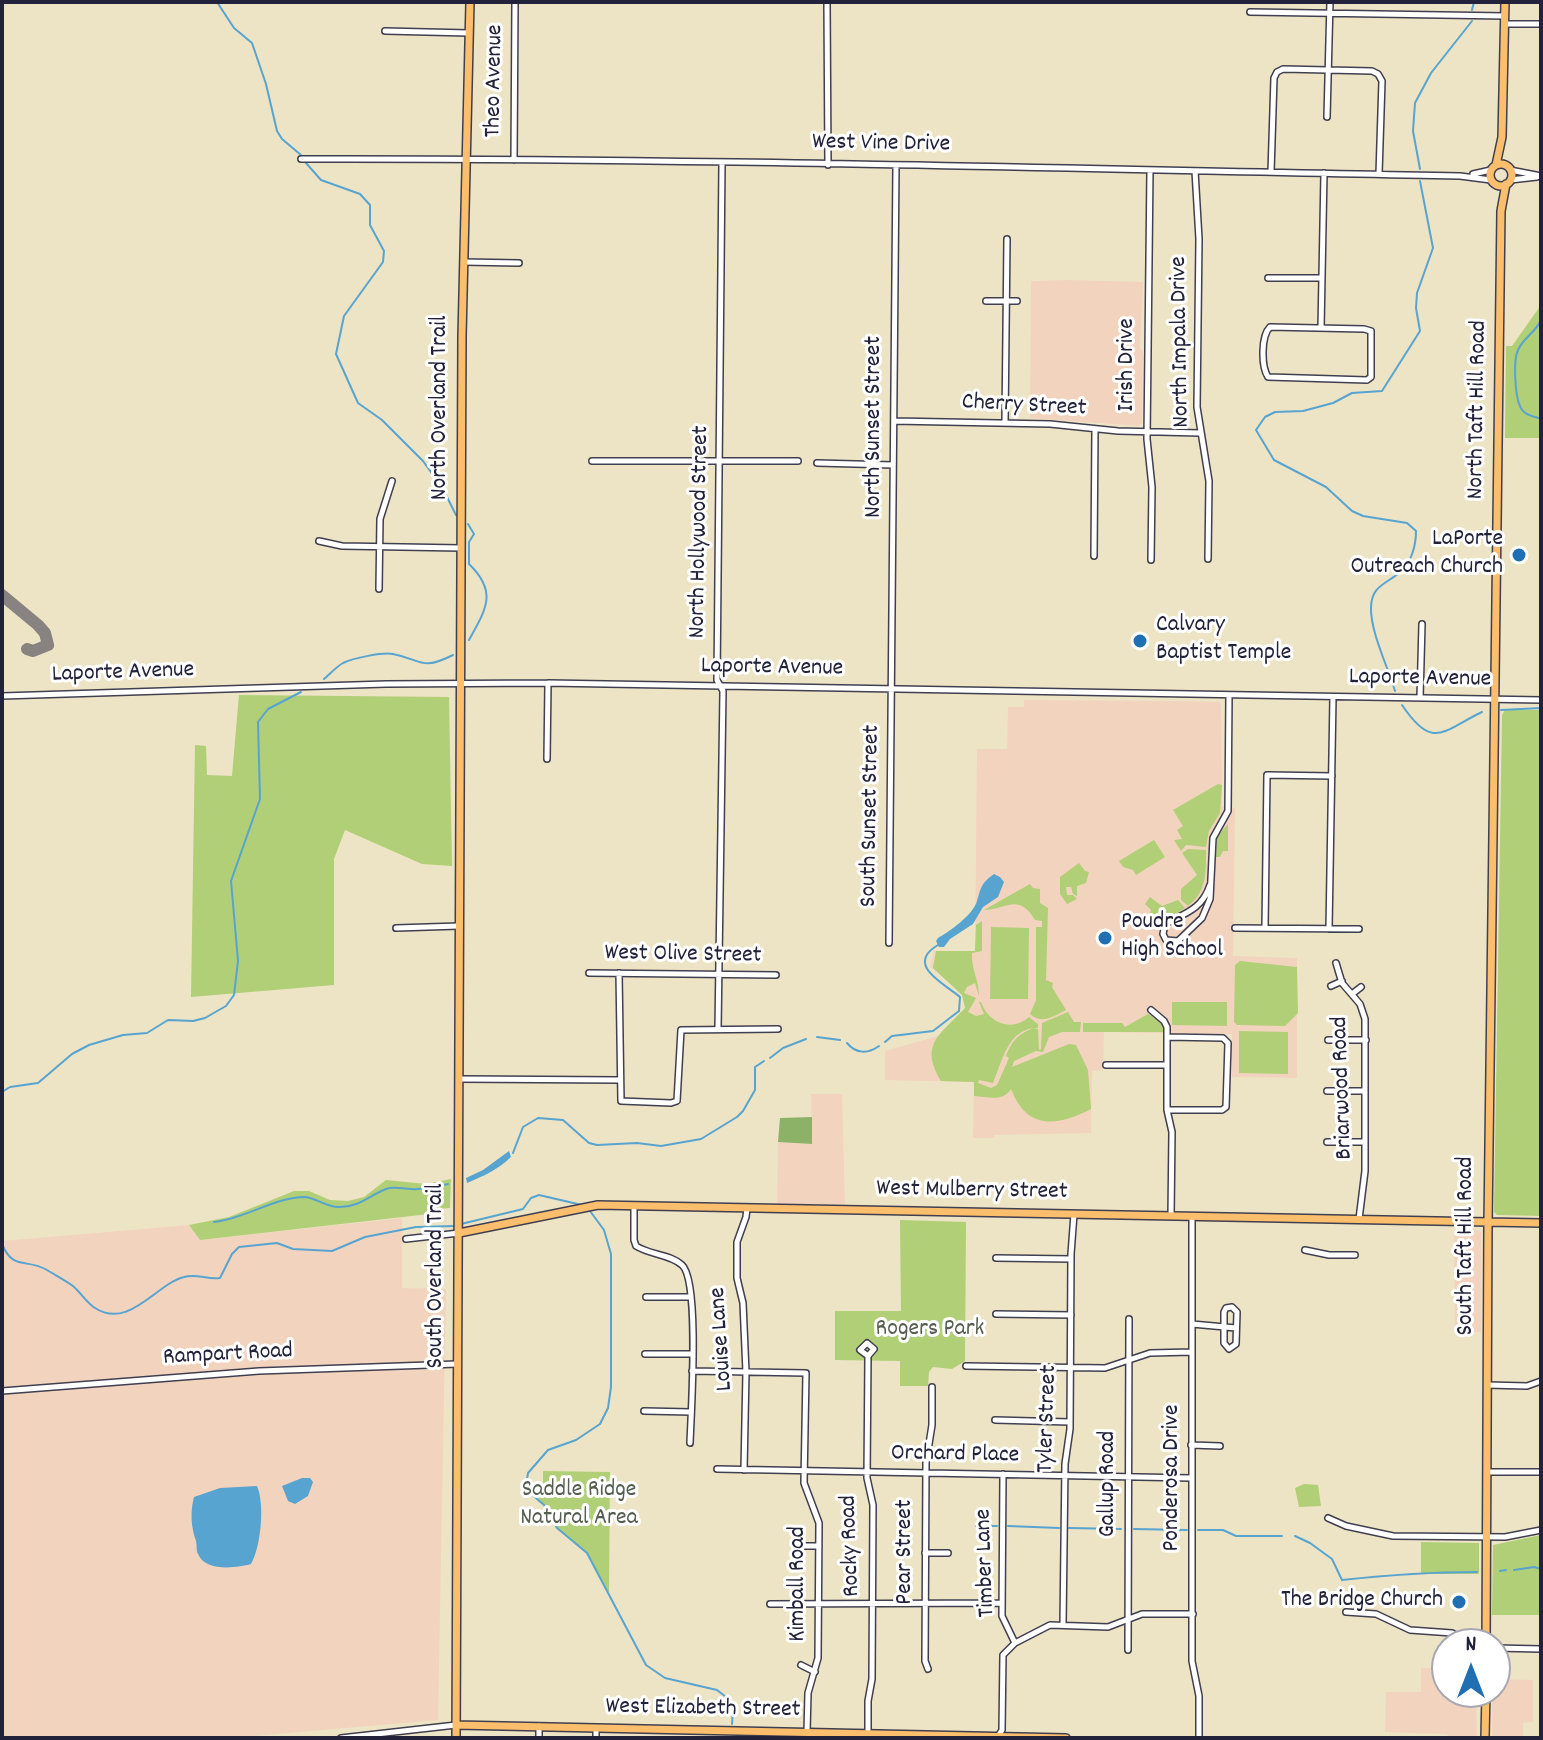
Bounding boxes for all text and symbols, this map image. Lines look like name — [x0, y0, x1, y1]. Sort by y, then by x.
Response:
street label: Theo Avenue — [481, 24, 511, 138]
street label: West Vine Drive — [812, 129, 950, 161]
street label: North Impala Drive — [1166, 256, 1198, 428]
street label: North Overland Trail — [428, 316, 456, 500]
street label: Irish Drive — [1115, 318, 1143, 412]
street label: North Taft Hill Road — [1463, 320, 1495, 500]
street label: North Sunset Street — [862, 336, 890, 518]
street label: Cherry Street — [961, 389, 1087, 425]
street label: North Hollywood Street — [685, 425, 717, 639]
place label: LaPorte Outreach Church — [1350, 527, 1503, 583]
marker: LaPorte Outreach Church — [1510, 546, 1528, 564]
place label: Calvary Baptist Temple — [1156, 613, 1291, 669]
marker: Calvary Baptist Temple — [1131, 632, 1149, 650]
street label: Laporte Avenue — [701, 653, 843, 685]
street label: Laporte Avenue — [51, 657, 195, 691]
street label: Laporte Avenue — [1349, 664, 1491, 696]
street label: South Sunset Street — [856, 725, 888, 907]
place label: Poudre High School — [1121, 910, 1223, 966]
marker: Poudre High School — [1096, 929, 1114, 947]
street label: West Olive Street — [604, 940, 762, 972]
street label: Briarwood Road — [1327, 1016, 1361, 1160]
street label: South Taft Hill Road — [1454, 1156, 1482, 1336]
street label: West Mulberry Street — [876, 1176, 1068, 1208]
street label: South Overland Trail — [424, 1184, 452, 1368]
street label: Louise Lane — [705, 1286, 741, 1392]
park label: Rogers Park — [876, 1317, 984, 1345]
street label: Rampart Road — [162, 1338, 294, 1374]
street label: Tyler Street — [1033, 1364, 1065, 1474]
street label: Ponderosa Drive — [1160, 1404, 1188, 1552]
street label: Gallup Road — [1096, 1431, 1124, 1537]
street label: Orchard Place — [891, 1440, 1019, 1472]
park label: Saddle Ridge Natural Area — [520, 1478, 638, 1534]
street label: Rocky Road — [836, 1495, 868, 1597]
street label: Pear Street — [893, 1499, 921, 1605]
street label: Timber Lane — [971, 1508, 1003, 1618]
street label: Kimball Road — [786, 1526, 814, 1642]
place label: The Bridge Church — [1281, 1588, 1443, 1616]
marker: The Bridge Church — [1450, 1593, 1468, 1611]
north arrow — [1431, 1628, 1511, 1708]
text: N — [1466, 1630, 1476, 1661]
street label: West Elizabeth Street — [605, 1694, 801, 1726]

